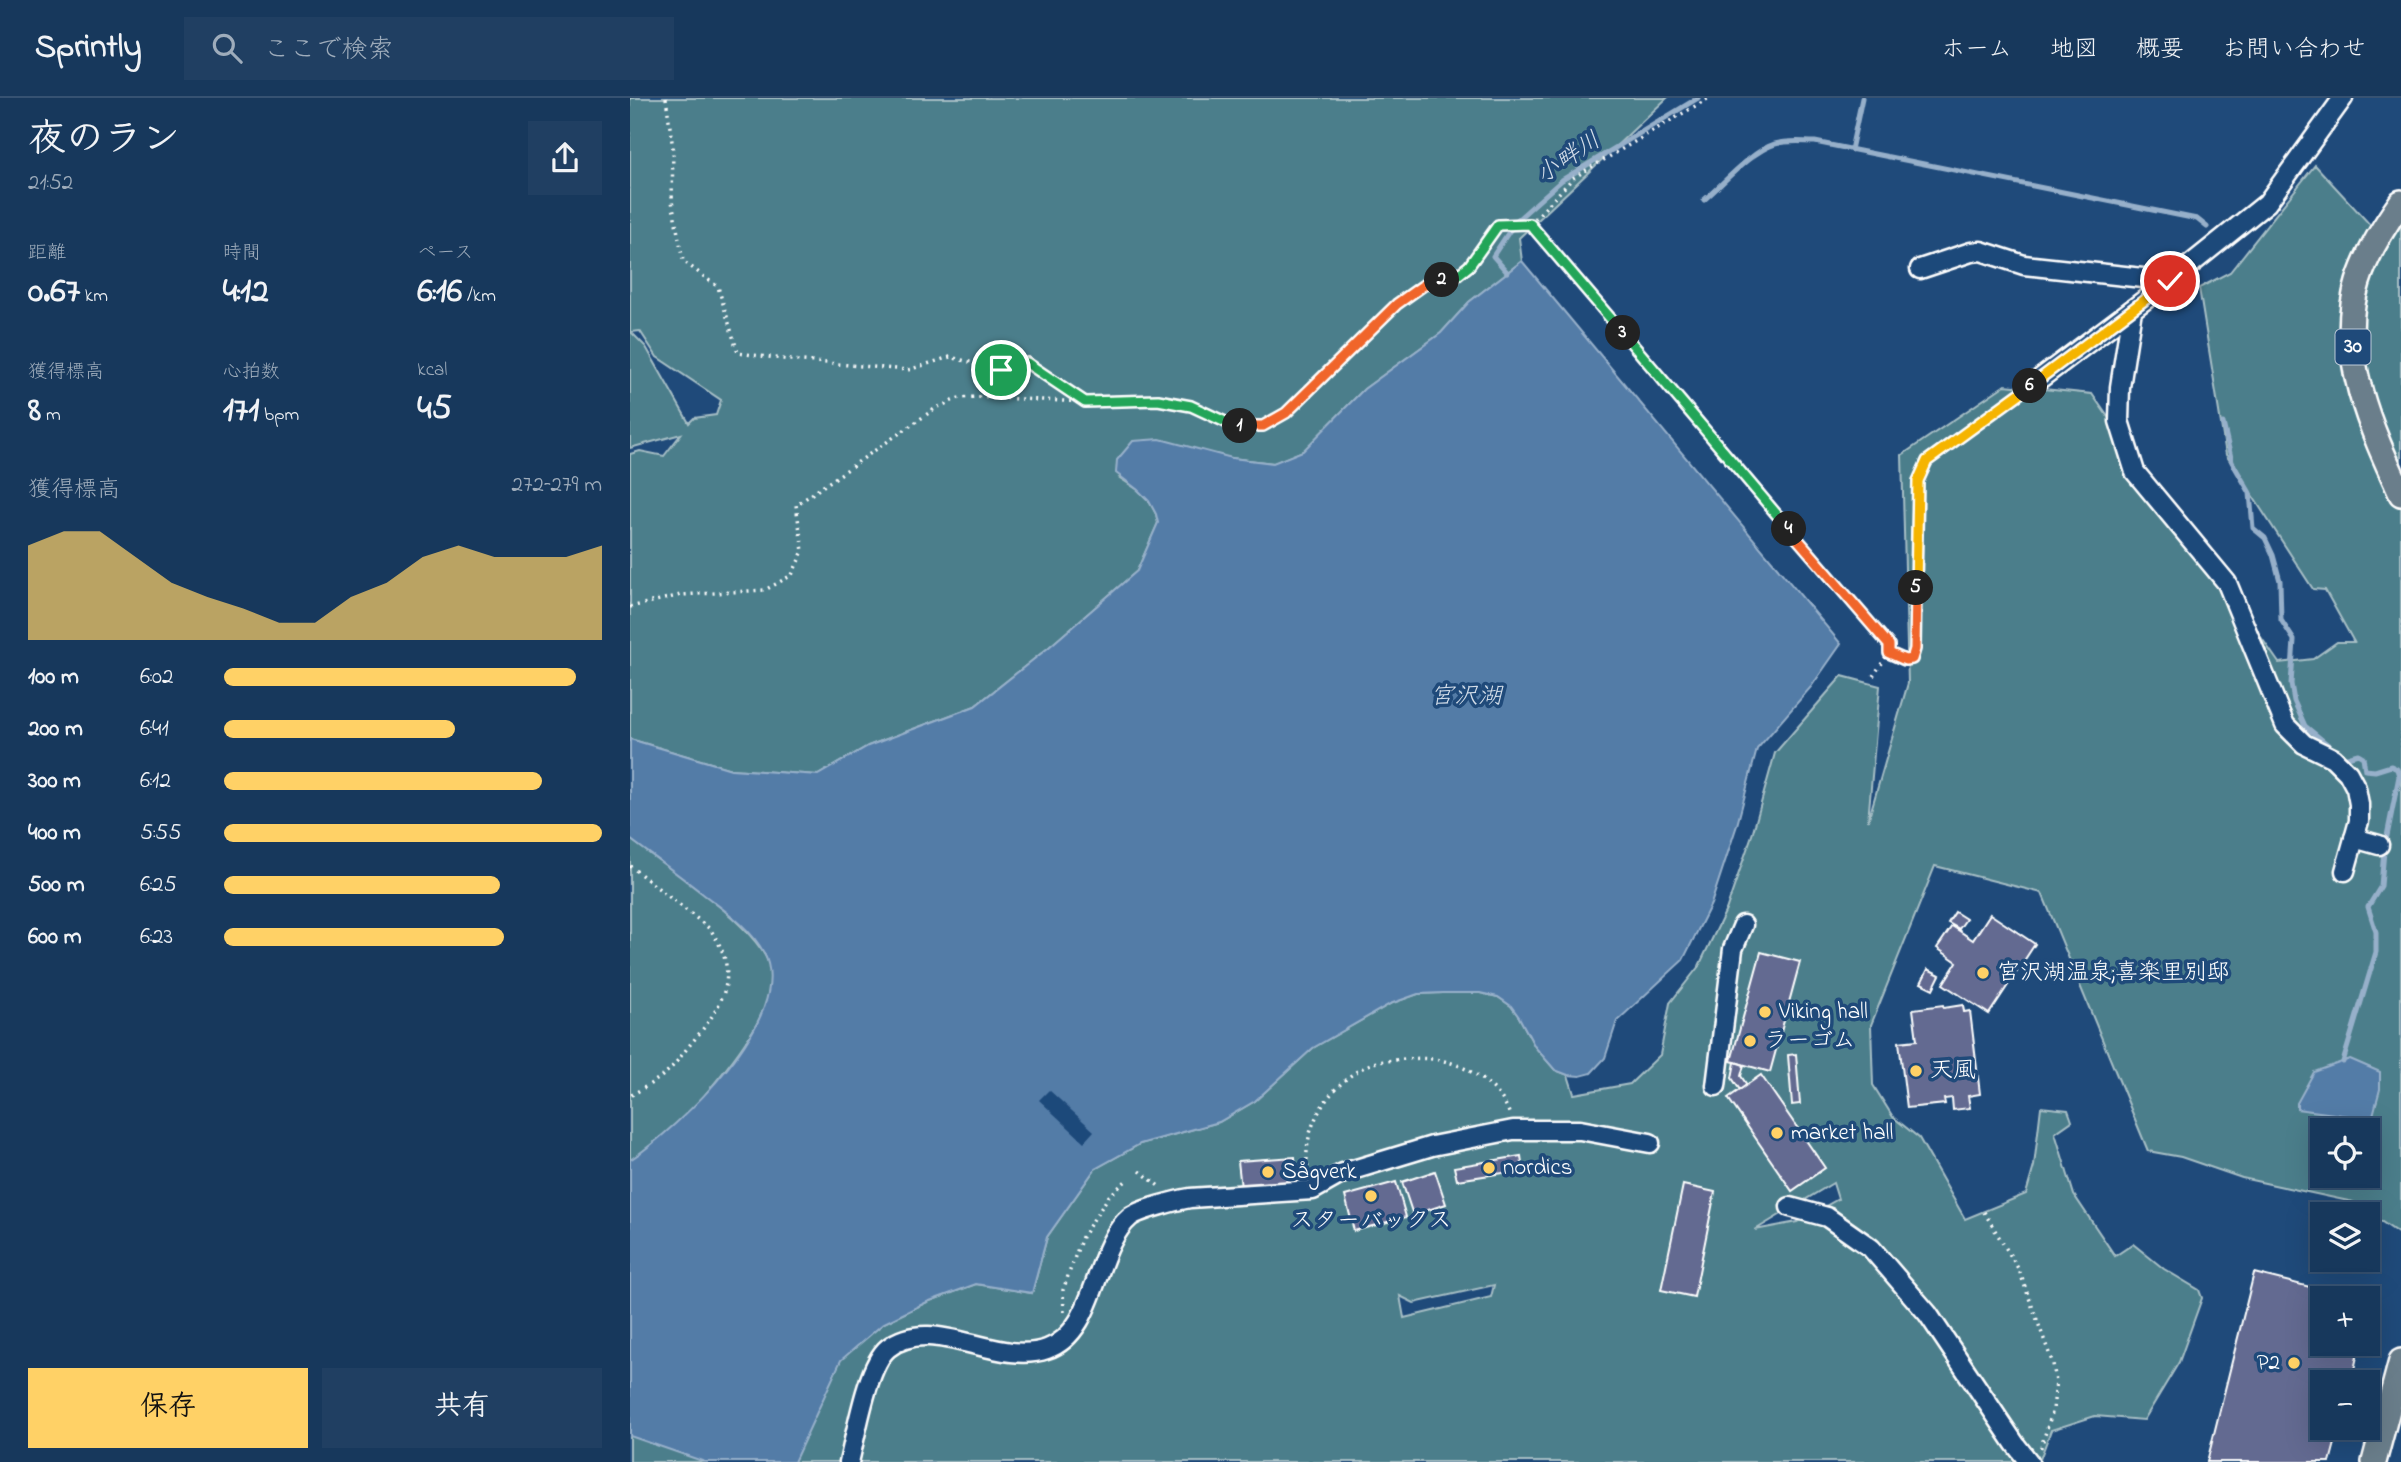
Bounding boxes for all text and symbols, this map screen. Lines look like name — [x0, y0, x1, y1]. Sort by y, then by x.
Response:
search box — [184, 17, 674, 80]
text: Sprintly — [35, 24, 142, 72]
icon: search — [208, 29, 246, 67]
text: ここで検索 — [264, 32, 394, 70]
text: ホーム — [1941, 33, 2012, 68]
text: 地図 — [2050, 33, 2098, 68]
text: 概要 — [2136, 33, 2184, 68]
text: お問い合わせ — [2222, 33, 2366, 68]
text: 夜のラン — [28, 113, 180, 169]
button: share — [528, 121, 602, 195]
water label: 小畔川 — [1529, 124, 1609, 194]
text: 21:52 — [28, 167, 73, 200]
text: 距離 — [28, 240, 66, 267]
text: 時間 — [223, 240, 261, 267]
text: ペース — [417, 240, 473, 267]
pin — [2140, 251, 2200, 311]
pin: 2 — [1424, 262, 1460, 298]
icon: check — [2151, 262, 2189, 300]
text: 2 — [1437, 266, 1446, 293]
text: 0.67 — [28, 267, 80, 318]
text: 4:12 — [223, 267, 269, 318]
text: 6:16 — [417, 267, 462, 318]
text: km — [80, 283, 108, 310]
text: /km — [462, 283, 496, 310]
pin: 3 — [1606, 316, 1640, 350]
text: 3 — [1619, 319, 1626, 346]
road number: 30 — [2336, 330, 2370, 364]
pin — [971, 340, 1031, 400]
icon: arrive — [982, 351, 1020, 389]
text: kcal — [417, 357, 448, 384]
text: 獲得標高 — [28, 359, 104, 386]
text: 心拍数 — [223, 359, 280, 386]
pin: 6 — [2012, 368, 2048, 404]
text: 6 — [2025, 372, 2034, 399]
text: 45 — [417, 384, 452, 435]
text: 8 — [28, 386, 41, 437]
text: 171 — [223, 386, 259, 437]
text: m — [41, 402, 61, 429]
text: bpm — [259, 402, 299, 429]
pin: 1 — [1222, 408, 1258, 444]
text: 1 — [1236, 412, 1243, 439]
text: 272–279 m — [512, 469, 602, 502]
text: 獲得標高 — [28, 474, 120, 507]
pin: 4 — [1772, 512, 1806, 546]
text: 4 — [1785, 515, 1792, 542]
pin: 5 — [1898, 570, 1934, 606]
text: 5 — [1910, 574, 1921, 601]
text: 100 m — [28, 661, 79, 694]
text: 6:02 — [140, 661, 173, 694]
water label: 宮沢湖 — [1430, 680, 1504, 715]
text: 200 m — [28, 713, 83, 746]
text: 6:41 — [140, 713, 169, 746]
text: 300 m — [28, 765, 81, 798]
text: 6:12 — [140, 765, 171, 798]
text: 400 m — [28, 817, 81, 850]
text: 5:55 — [140, 817, 181, 850]
text: 500 m — [28, 869, 85, 902]
text: 6:25 — [140, 869, 177, 902]
text: 600 m — [28, 921, 82, 954]
text: 6:23 — [140, 921, 173, 954]
place label: 宮沢湖温泉;喜楽里別邸 — [1997, 957, 2230, 990]
marker: 宮沢湖温泉;喜楽里別邸 — [1975, 965, 1991, 981]
place label: Viking hall — [1778, 996, 1868, 1030]
marker: Viking hall — [1757, 1004, 1773, 1020]
place label: ラーゴム — [1764, 1025, 1856, 1058]
marker: ラーゴム — [1742, 1033, 1758, 1049]
place label: 天風 — [1930, 1055, 1976, 1088]
marker: 天風 — [1908, 1063, 1924, 1079]
place label: market hall — [1791, 1117, 1893, 1150]
map controls — [2310, 1118, 2380, 1440]
button: locate — [2310, 1118, 2380, 1188]
marker: market hall — [1769, 1125, 1785, 1141]
place label: nordics — [1503, 1152, 1572, 1185]
place label: Sågverk — [1282, 1156, 1358, 1190]
marker: nordics — [1481, 1160, 1497, 1176]
marker: Sågverk — [1260, 1164, 1276, 1180]
marker: スターバックス — [1363, 1188, 1379, 1204]
button: layers — [2310, 1202, 2380, 1272]
place label: スターバックス — [1291, 1205, 1452, 1238]
button: + — [2310, 1286, 2380, 1356]
place label: P2 — [2257, 1347, 2280, 1380]
marker: P2 — [2286, 1355, 2302, 1371]
button: 保存 — [28, 1368, 308, 1448]
button: 共有 — [322, 1368, 602, 1448]
button: − — [2310, 1370, 2380, 1440]

